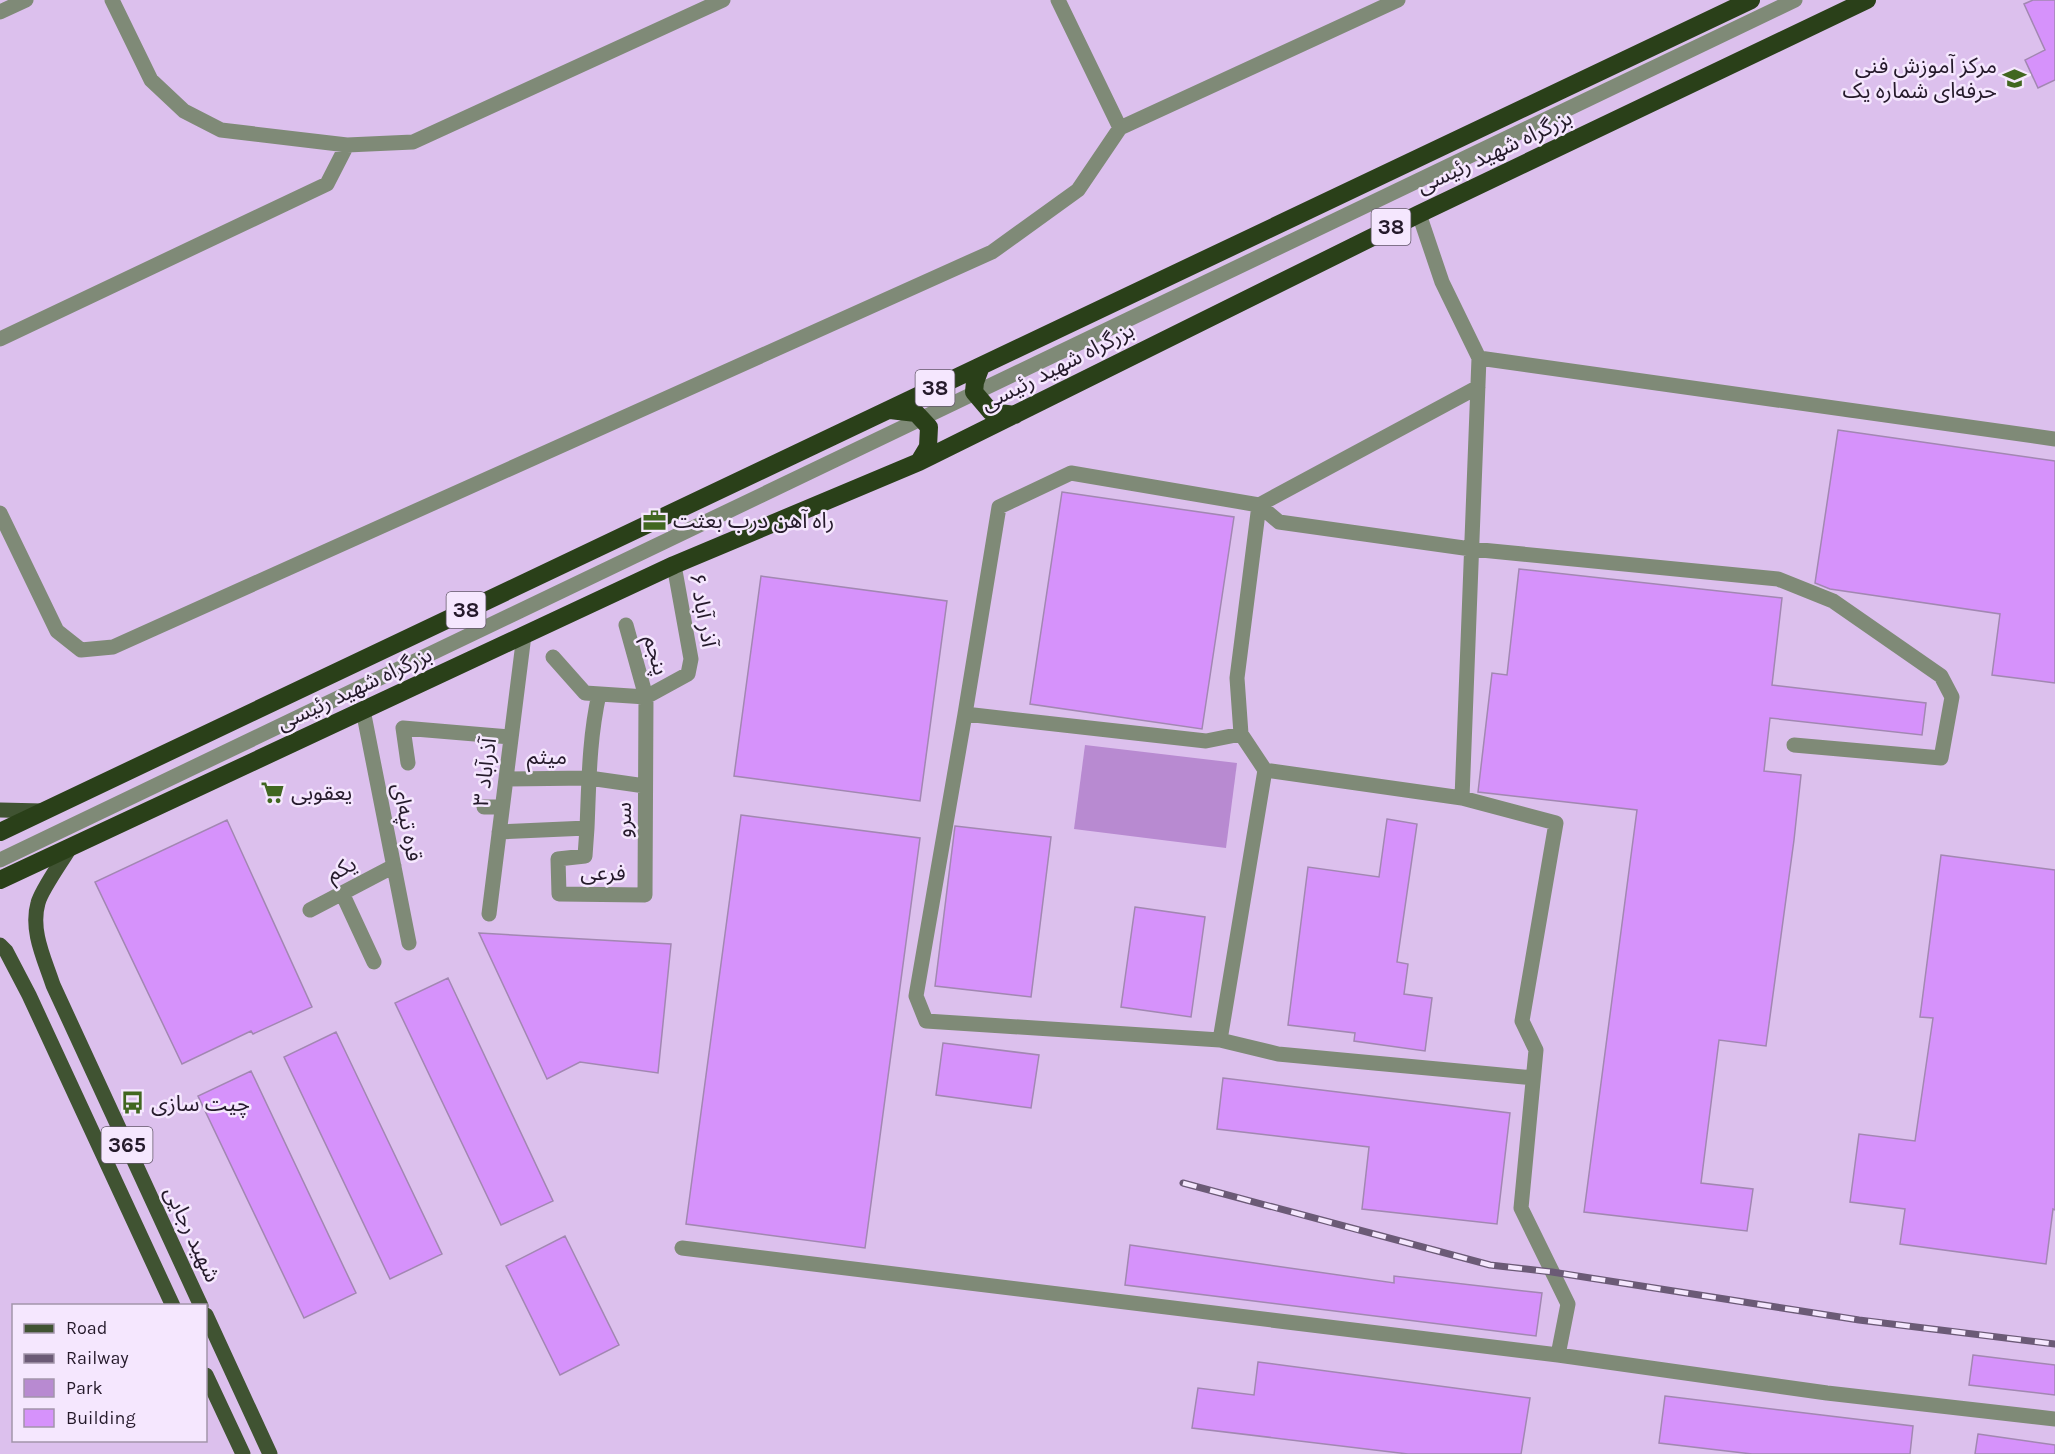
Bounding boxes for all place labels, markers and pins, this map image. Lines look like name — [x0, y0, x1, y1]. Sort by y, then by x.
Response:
place label: مرکز آموزش فنی حرفه‌ای شماره یک — [1843, 53, 1997, 104]
school or university icon: مرکز آموزش فنی حرفه‌ای شماره یک — [2002, 65, 2028, 91]
office icon: راه آهن درب بعثت — [642, 507, 668, 533]
place label: راه آهن درب بعثت — [673, 508, 834, 534]
supermarket icon: یعقوبی — [260, 779, 286, 805]
place label: یعقوبی — [291, 780, 352, 806]
bus stop icon: چیت سازی — [120, 1090, 146, 1116]
place label: چیت سازی — [151, 1091, 250, 1118]

